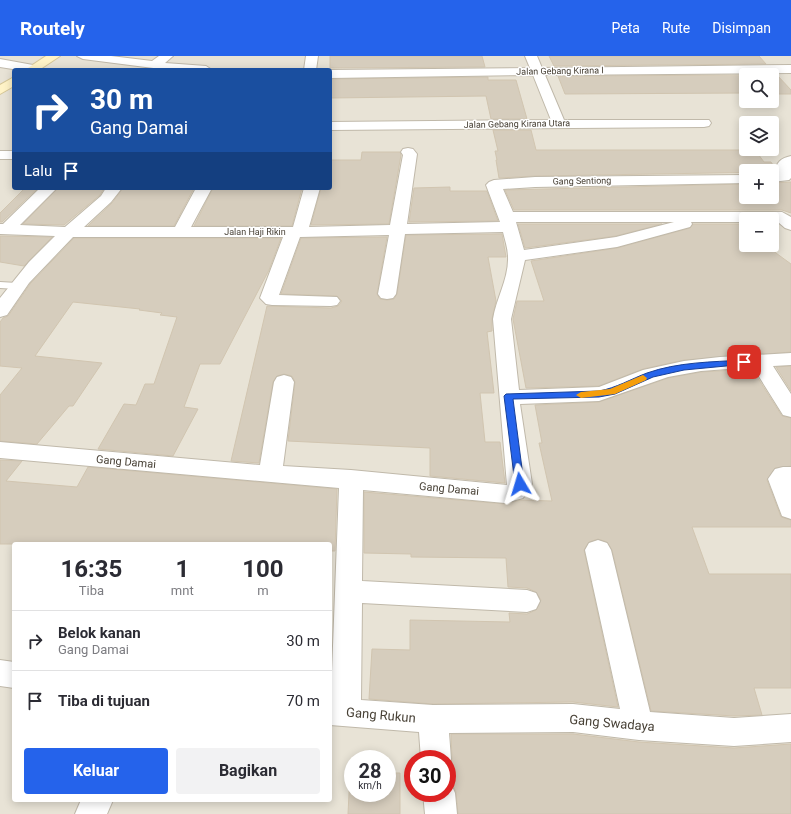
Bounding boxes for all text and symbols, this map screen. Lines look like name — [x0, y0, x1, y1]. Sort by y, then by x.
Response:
text: Routely — [20, 17, 85, 40]
text: Peta — [612, 20, 640, 36]
text: Rute — [662, 20, 690, 36]
text: Disimpan — [712, 20, 771, 36]
street label: Jalan Gebang Kirana I — [516, 65, 604, 77]
map controls — [739, 68, 779, 252]
button: search — [739, 68, 779, 108]
text: 30 m — [90, 83, 153, 116]
icon: right — [24, 84, 76, 136]
button: layers — [739, 116, 779, 156]
text: Gang Damai — [90, 117, 188, 138]
street label: Jalan Gebang Kirana Utara — [464, 118, 570, 130]
icon: arrive — [60, 160, 82, 182]
text: Lalu — [24, 162, 52, 180]
button: + — [739, 164, 779, 204]
street label: Gang Sentiong — [553, 175, 611, 187]
button: − — [739, 212, 779, 252]
street label: Jalan Haji Rikin — [224, 227, 286, 237]
pin — [727, 345, 761, 379]
icon: arrive — [733, 351, 755, 373]
street label: Gang Damai — [96, 453, 156, 471]
position arrow — [499, 463, 541, 505]
street label: Gang Damai — [419, 480, 479, 498]
text: 16:35 — [61, 555, 122, 583]
text: 1 — [175, 555, 189, 583]
text: 100 — [242, 555, 284, 583]
text: Tiba — [79, 583, 104, 598]
text: mnt — [171, 583, 194, 598]
text: m — [257, 583, 269, 598]
text: Belok kanan — [58, 624, 141, 642]
icon: right — [24, 630, 46, 652]
text: 30 m — [286, 632, 320, 650]
text: Gang Damai — [58, 642, 129, 657]
icon: arrive — [24, 690, 46, 712]
text: Tiba di tujuan — [58, 692, 150, 710]
text: 70 m — [286, 692, 320, 710]
street label: Gang Rukun — [346, 704, 416, 726]
street label: Gang Swadaya — [569, 712, 655, 734]
button: Keluar — [24, 748, 168, 794]
button: Bagikan — [176, 748, 320, 794]
speed limit sign: 30 — [404, 750, 456, 802]
text: 28 — [359, 759, 381, 783]
text: km/h — [358, 780, 382, 791]

